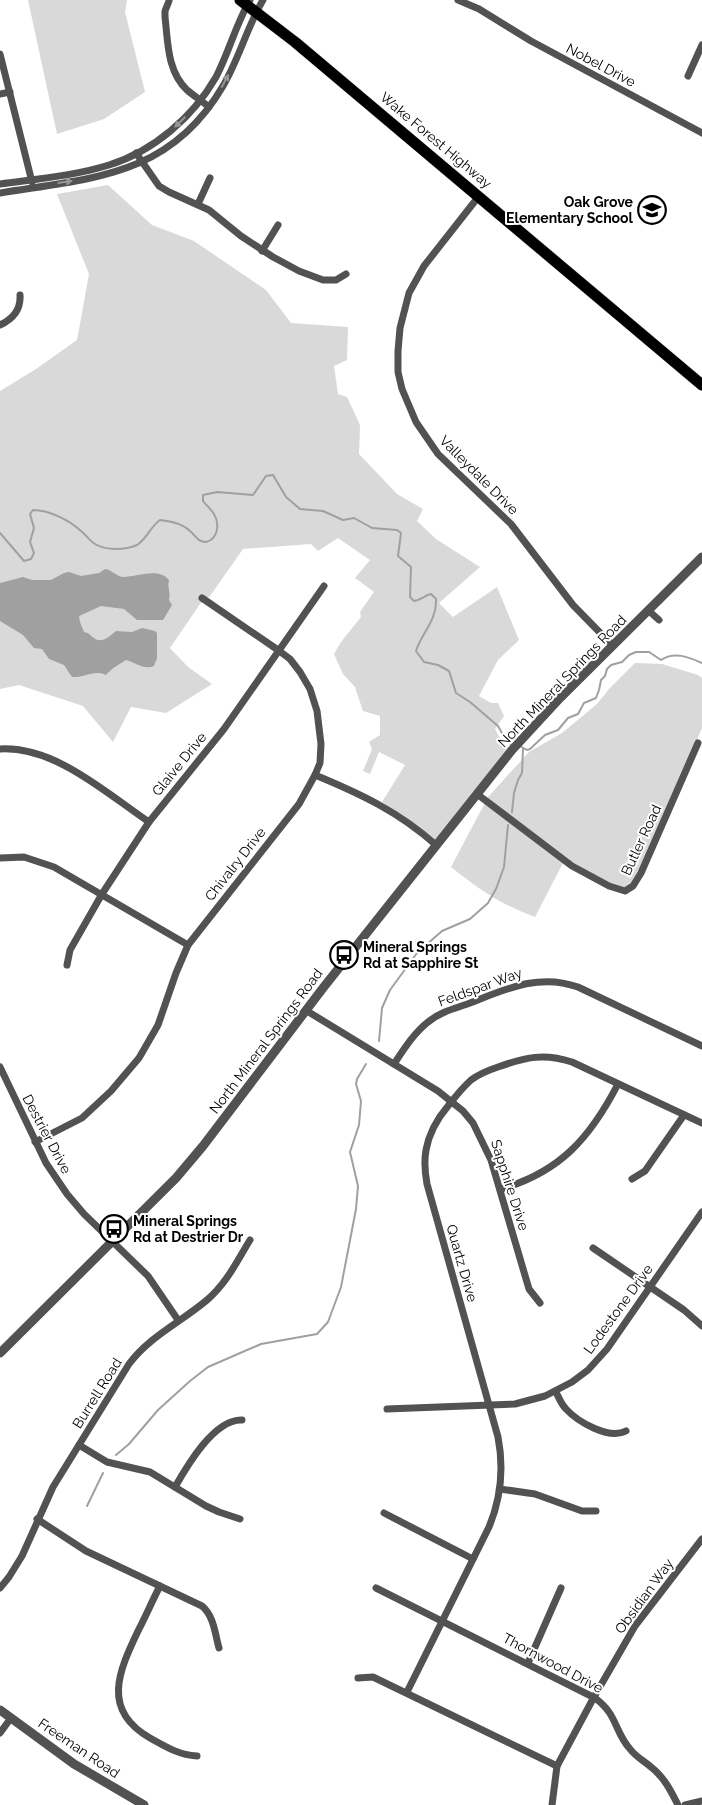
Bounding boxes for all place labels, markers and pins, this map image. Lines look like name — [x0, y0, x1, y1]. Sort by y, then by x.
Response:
place label: Oak Grove Elementary School — [506, 194, 634, 226]
school or university icon: Oak Grove Elementary School — [637, 195, 667, 225]
place label: Mineral Springs Rd at Sapphire St — [363, 939, 479, 971]
bus stop icon: Mineral Springs Rd at Sapphire St — [329, 940, 359, 970]
place label: Mineral Springs Rd at Destrier Dr — [133, 1213, 244, 1245]
bus stop icon: Mineral Springs Rd at Destrier Dr — [99, 1214, 129, 1244]

